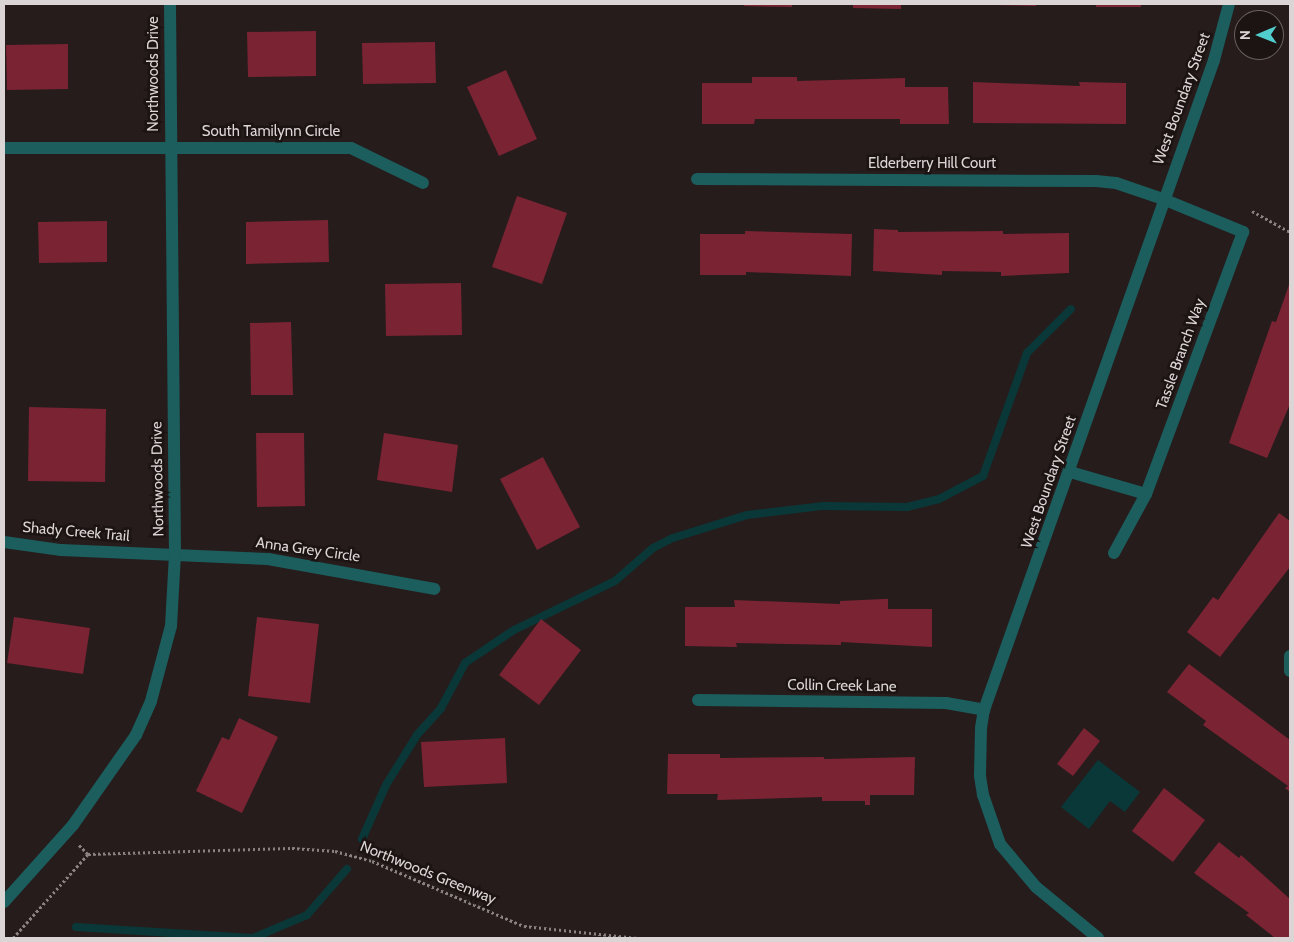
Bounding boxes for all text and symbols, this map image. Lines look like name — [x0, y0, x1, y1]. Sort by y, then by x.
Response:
north arrow — [1234, 10, 1284, 60]
street label: Northwoods Drive — [145, 16, 163, 132]
text: N — [1236, 30, 1254, 40]
street label: West Boundary Street — [1150, 31, 1214, 167]
street label: South Tamilynn Circle — [202, 123, 340, 141]
street label: Elderberry Hill Court — [868, 155, 996, 173]
street label: Tassle Branch Way — [1153, 296, 1209, 412]
street label: West Boundary Street — [1018, 413, 1080, 551]
street label: Northwoods Drive — [148, 421, 168, 537]
street label: Shady Creek Trail — [22, 518, 130, 546]
street label: Anna Grey Circle — [255, 534, 361, 566]
street label: Collin Creek Lane — [787, 676, 897, 696]
street label: Northwoods Greenway — [357, 837, 499, 909]

